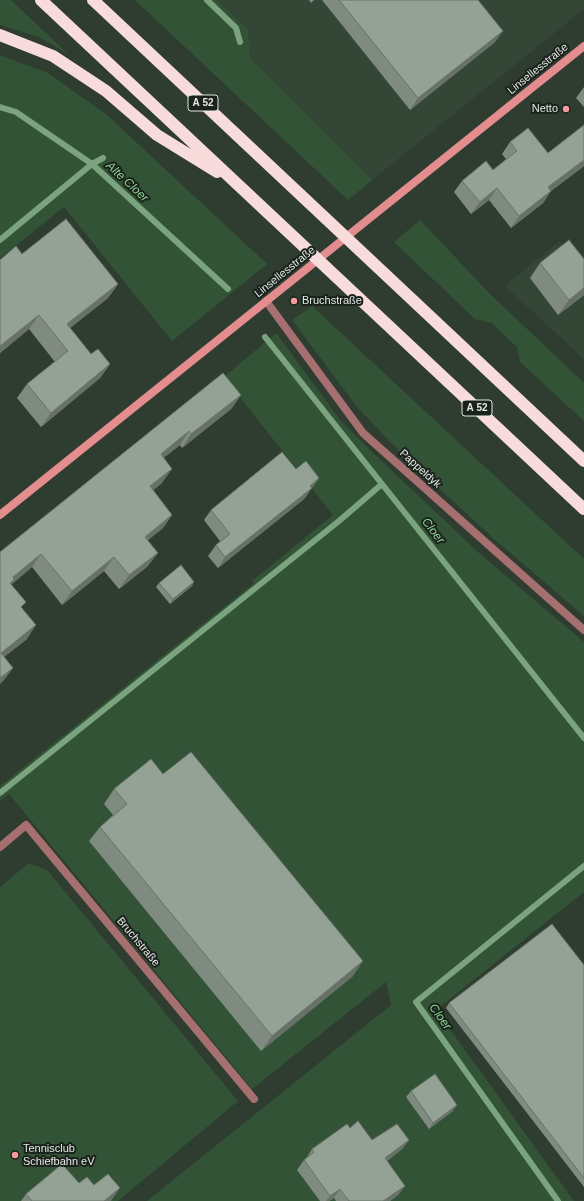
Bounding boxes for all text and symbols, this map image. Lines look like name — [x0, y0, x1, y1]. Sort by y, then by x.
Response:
street label: Linsellesstraße — [505, 41, 571, 97]
road number: A 52 — [188, 95, 218, 111]
place label: Netto — [532, 102, 558, 116]
marker: Netto — [561, 104, 571, 114]
water label: Alte Cloer — [103, 159, 151, 205]
street label: Linsellesstraße — [252, 244, 318, 300]
place label: Bruchstraße — [302, 294, 362, 308]
marker: Bruchstraße — [289, 296, 299, 306]
road number: A 52 — [462, 400, 492, 416]
street label: Pappeldyk — [396, 447, 444, 491]
water label: Cloer — [418, 515, 448, 547]
street label: Bruchstraße — [114, 915, 162, 969]
water label: Cloer — [426, 1001, 454, 1033]
place label: Tennisclub Schiefbahn eV — [23, 1142, 95, 1168]
marker: Tennisclub Schiefbahn eV — [10, 1150, 20, 1160]

